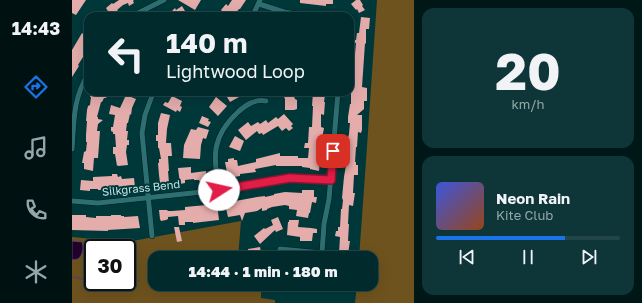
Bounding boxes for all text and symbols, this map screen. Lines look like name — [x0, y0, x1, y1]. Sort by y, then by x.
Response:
text: 14:43 — [12, 17, 60, 39]
text: 140 m — [166, 26, 248, 59]
icon: left — [100, 28, 152, 80]
text: 20 — [495, 39, 561, 101]
text: Lightwood Loop — [166, 60, 305, 82]
icon: directions — [22, 73, 50, 101]
text: km/h — [511, 96, 545, 112]
icon: music — [22, 134, 50, 162]
pin — [316, 134, 350, 168]
icon: arrive — [322, 140, 344, 162]
position arrow — [198, 169, 240, 211]
street label: Silkgrass Bend — [101, 177, 181, 198]
text: Neon Rain — [496, 189, 570, 207]
icon: phone — [22, 196, 50, 224]
text: Kite Club — [496, 207, 553, 223]
speed limit sign: 30 — [84, 239, 136, 291]
icon: previous — [456, 246, 478, 268]
icon: pause — [517, 246, 539, 268]
icon: next — [578, 246, 600, 268]
icon: climate — [22, 258, 50, 286]
text: 14:44 · 1 min · 180 m — [189, 262, 337, 280]

